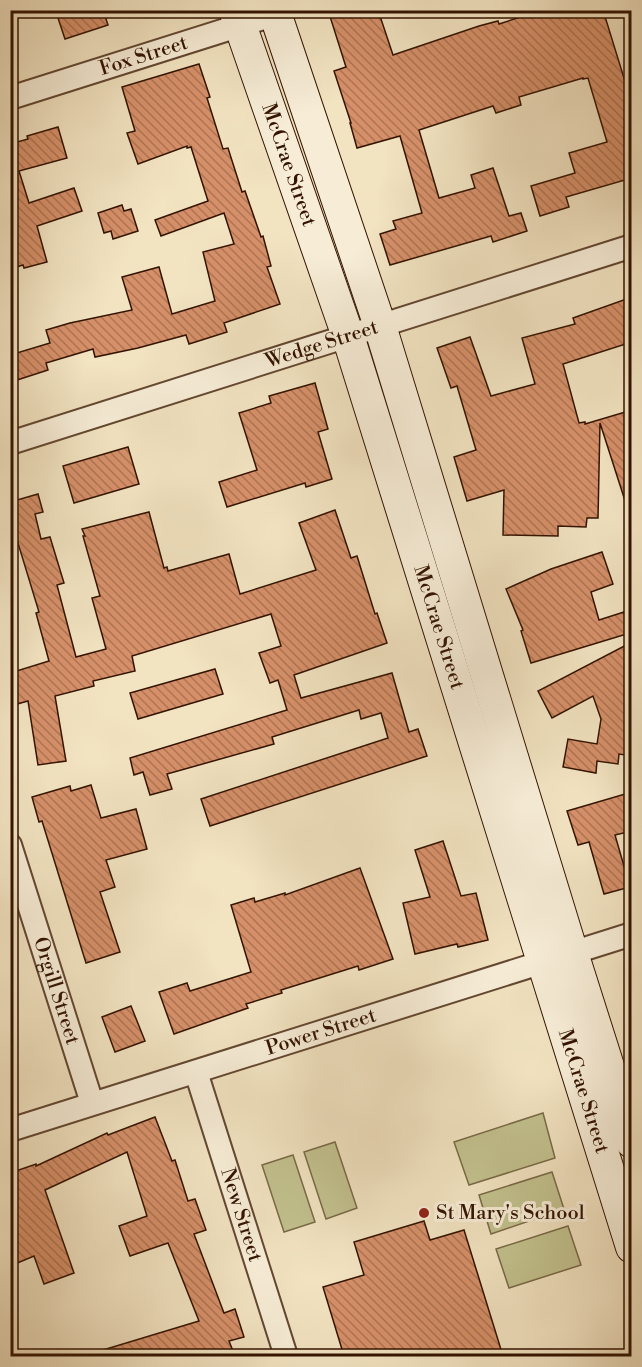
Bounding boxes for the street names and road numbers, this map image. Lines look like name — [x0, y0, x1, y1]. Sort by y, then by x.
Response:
street label: Fox Street — [96, 30, 191, 81]
street label: McCrae Street — [256, 100, 322, 230]
street label: Wedge Street — [261, 315, 381, 374]
street label: McCrae Street — [408, 562, 470, 692]
street label: Orgill Street — [28, 934, 85, 1048]
street label: Power Street — [263, 1003, 379, 1061]
street label: McCrae Street — [552, 1026, 615, 1156]
street label: New Street — [215, 1165, 268, 1265]

